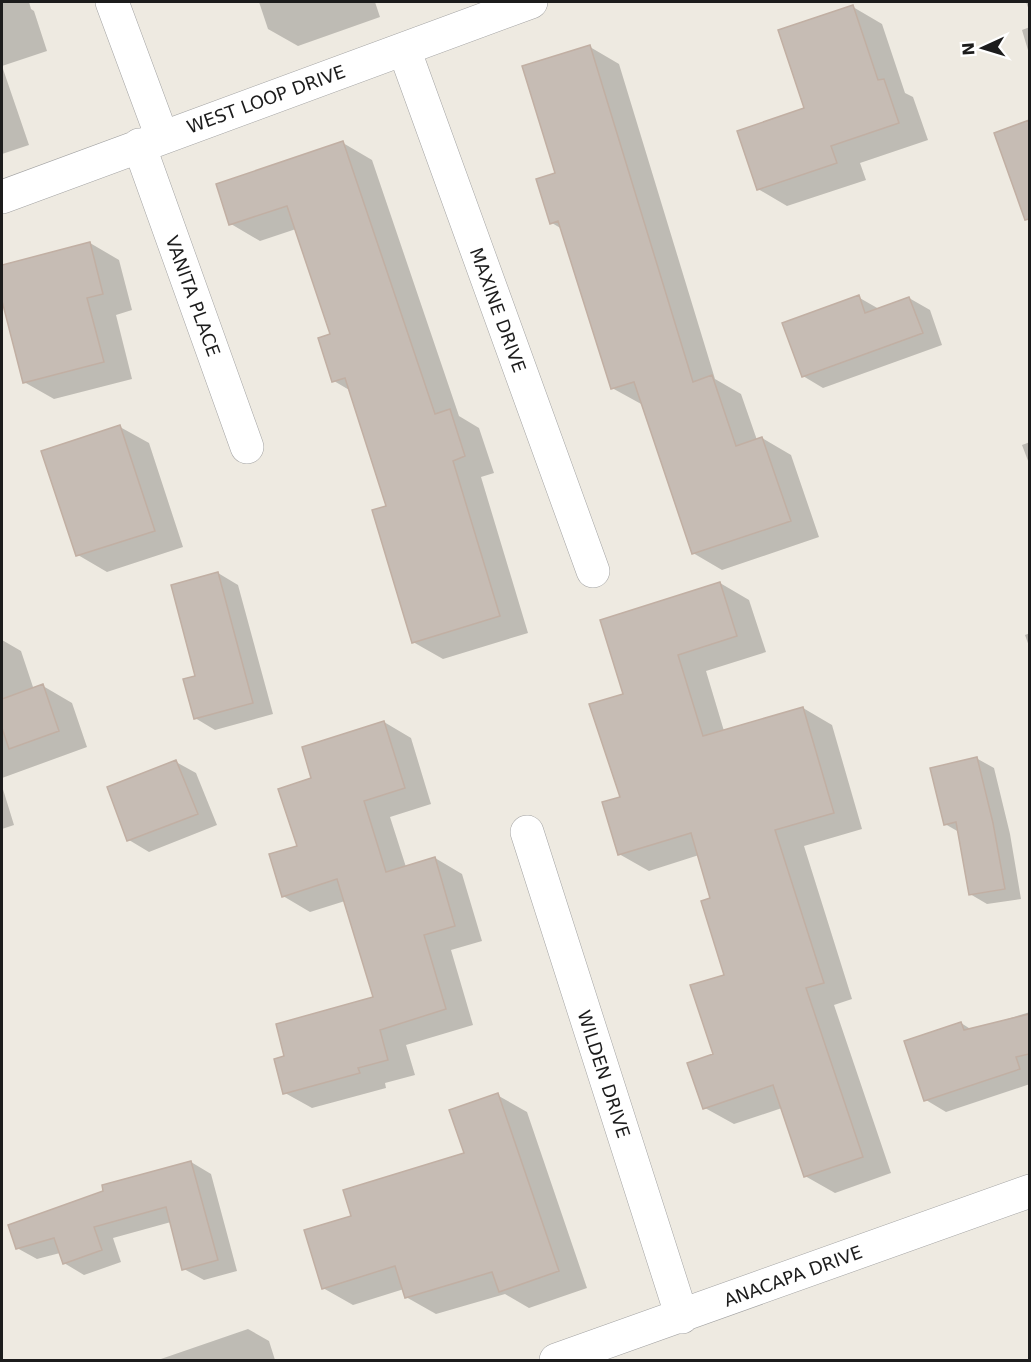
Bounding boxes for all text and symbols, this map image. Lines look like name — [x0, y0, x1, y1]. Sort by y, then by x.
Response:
north arrow — [953, 18, 1013, 78]
text: N — [959, 42, 978, 56]
street label: WEST LOOP DRIVE — [184, 61, 348, 137]
street label: VANITA PLACE — [161, 233, 225, 359]
street label: MAXINE DRIVE — [466, 245, 530, 375]
street label: WILDEN DRIVE — [573, 1008, 635, 1140]
street label: ANACAPA DRIVE — [721, 1241, 865, 1311]

